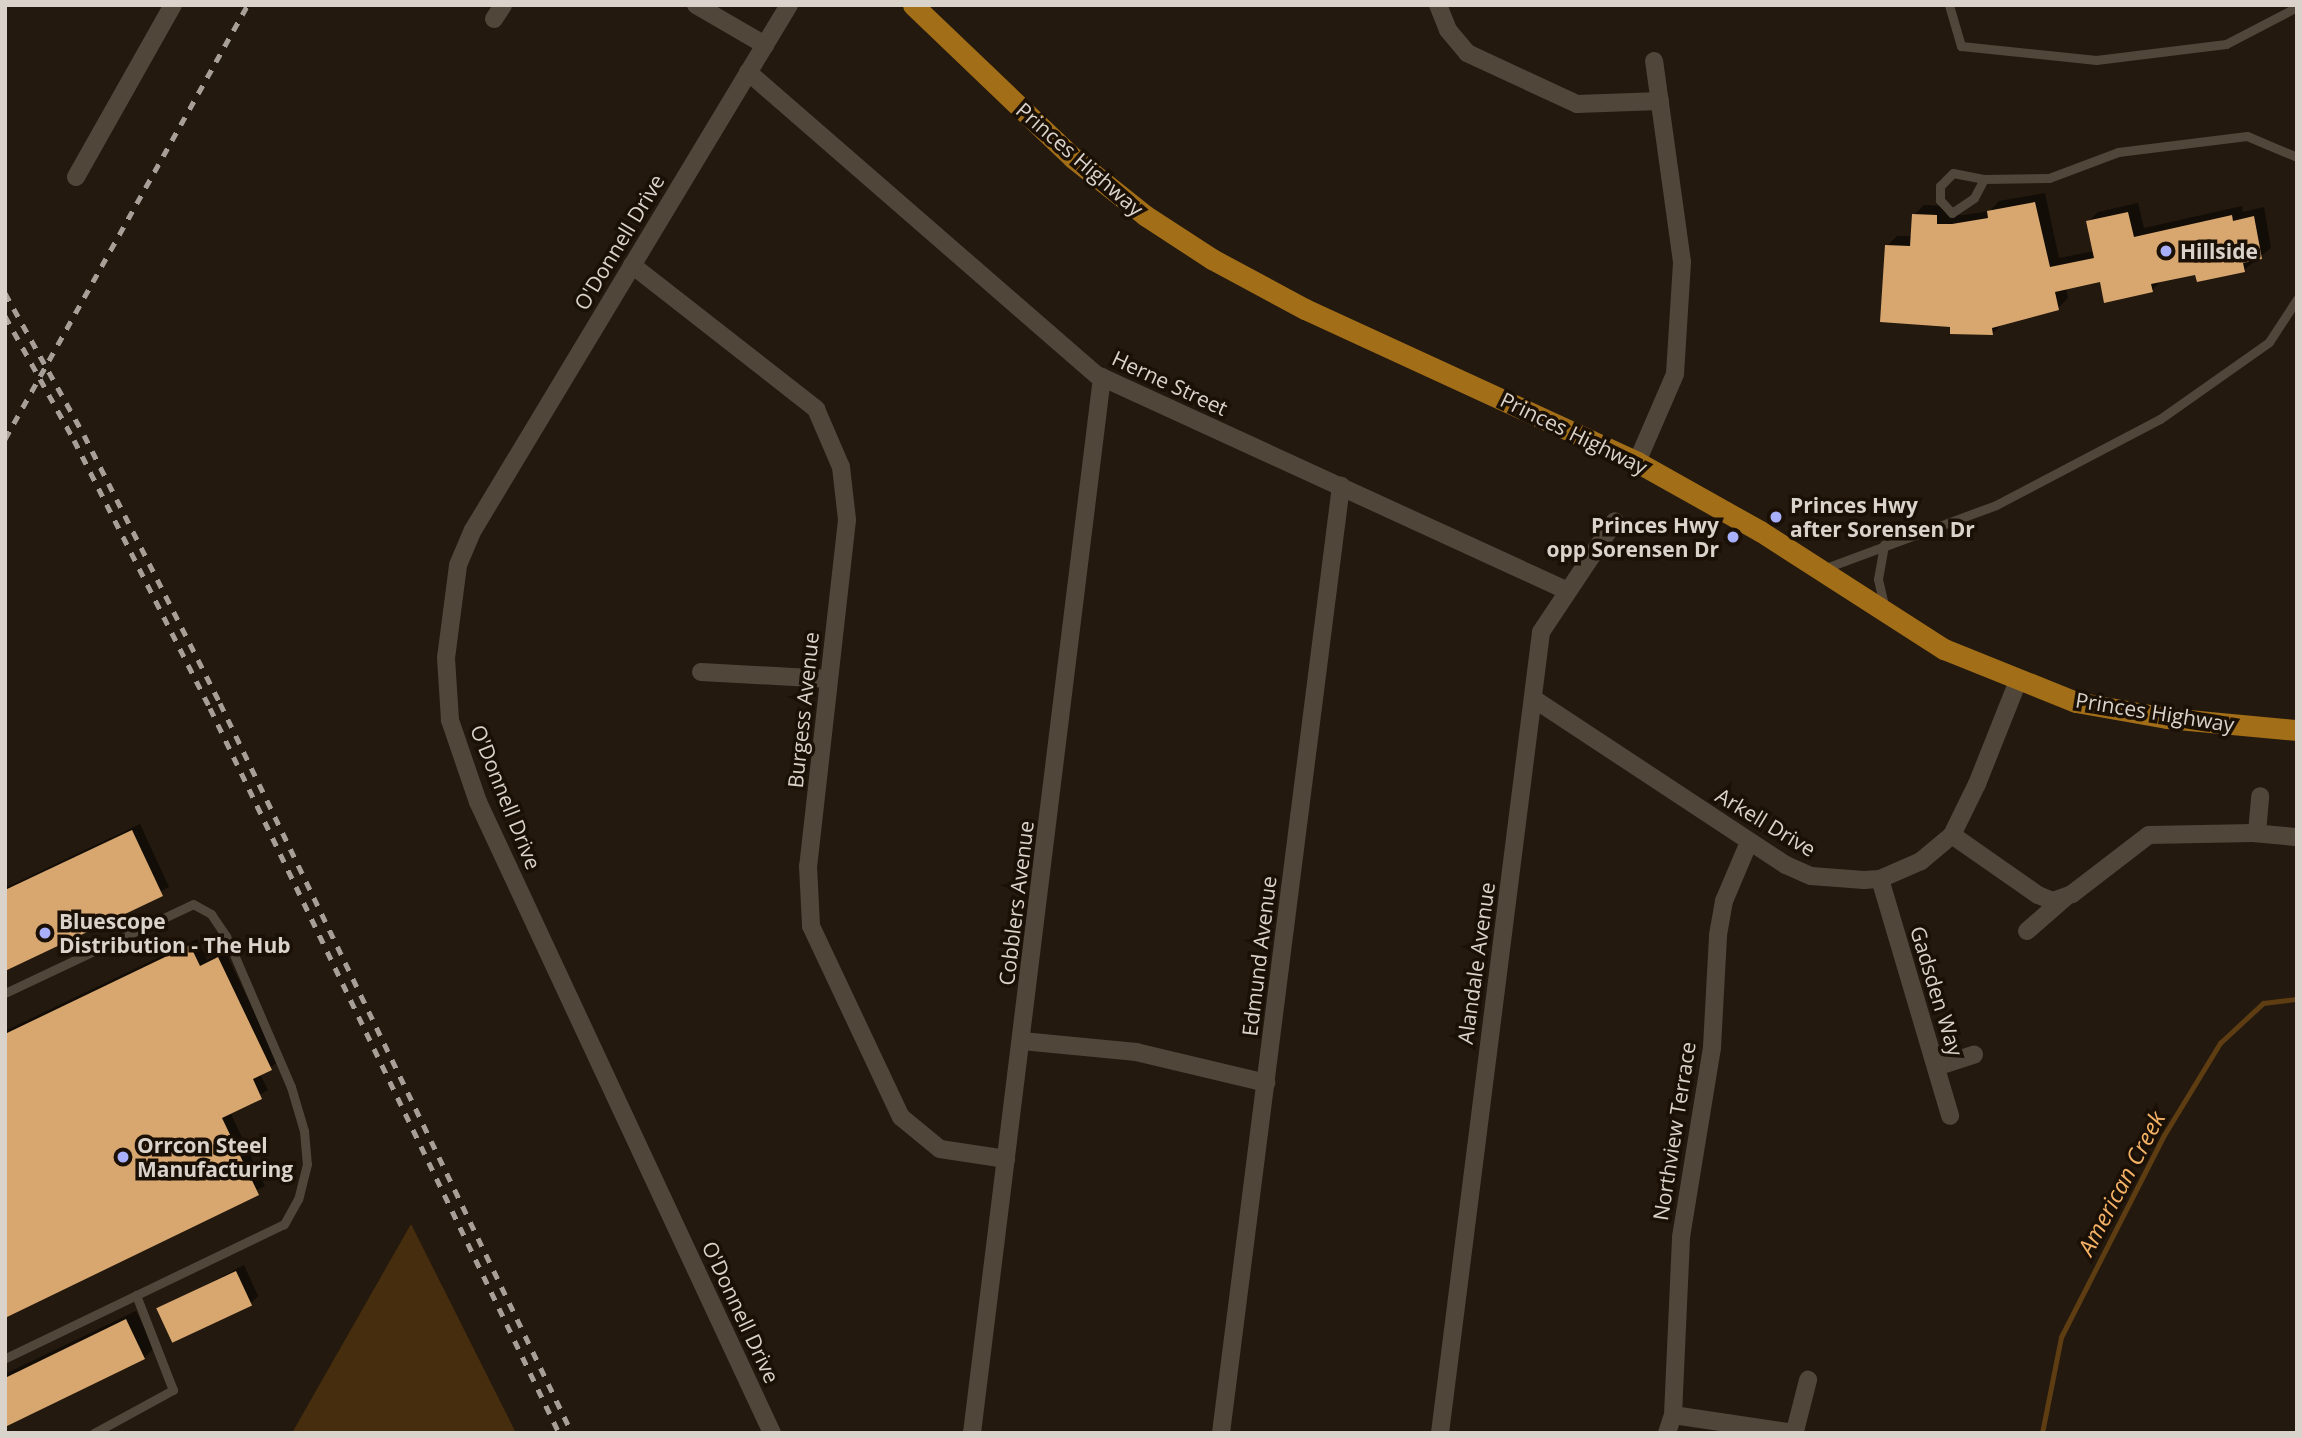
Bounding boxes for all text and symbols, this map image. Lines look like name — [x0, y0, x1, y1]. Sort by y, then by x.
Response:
street label: Princes Highway — [1011, 97, 1149, 221]
street label: O'Donnell Drive — [569, 170, 669, 314]
place label: Hillside — [2180, 238, 2258, 264]
marker: Hillside — [2158, 243, 2174, 259]
street label: Herne Street — [1108, 345, 1232, 421]
street label: Princes Highway — [1496, 387, 1652, 479]
place label: Princes Hwy after Sorensen Dr — [1790, 492, 1975, 542]
marker: Princes Hwy after Sorensen Dr — [1768, 509, 1784, 525]
place label: Princes Hwy opp Sorensen Dr — [1546, 512, 1719, 562]
marker: Princes Hwy opp Sorensen Dr — [1725, 529, 1741, 545]
street label: Burgess Avenue — [782, 631, 824, 789]
street label: Princes Highway — [2074, 687, 2236, 737]
street label: O'Donnell Drive — [466, 721, 546, 873]
street label: Arkell Drive — [1711, 782, 1821, 862]
street label: Cobblers Avenue — [993, 819, 1039, 987]
street label: Edmund Avenue — [1237, 875, 1281, 1037]
street label: Alandale Avenue — [1452, 880, 1500, 1046]
place label: Bluescope Distribution - The Hub — [59, 908, 291, 958]
street label: Gadsden Way — [1905, 923, 1969, 1059]
marker: Bluescope Distribution - The Hub — [37, 925, 53, 941]
street label: Northview Terrace — [1647, 1040, 1701, 1222]
water label: American Creek — [2072, 1106, 2170, 1260]
place label: Orrcon Steel Manufacturing — [137, 1132, 293, 1182]
marker: Orrcon Steel Manufacturing — [115, 1149, 131, 1165]
street label: O'Donnell Drive — [697, 1237, 785, 1387]

